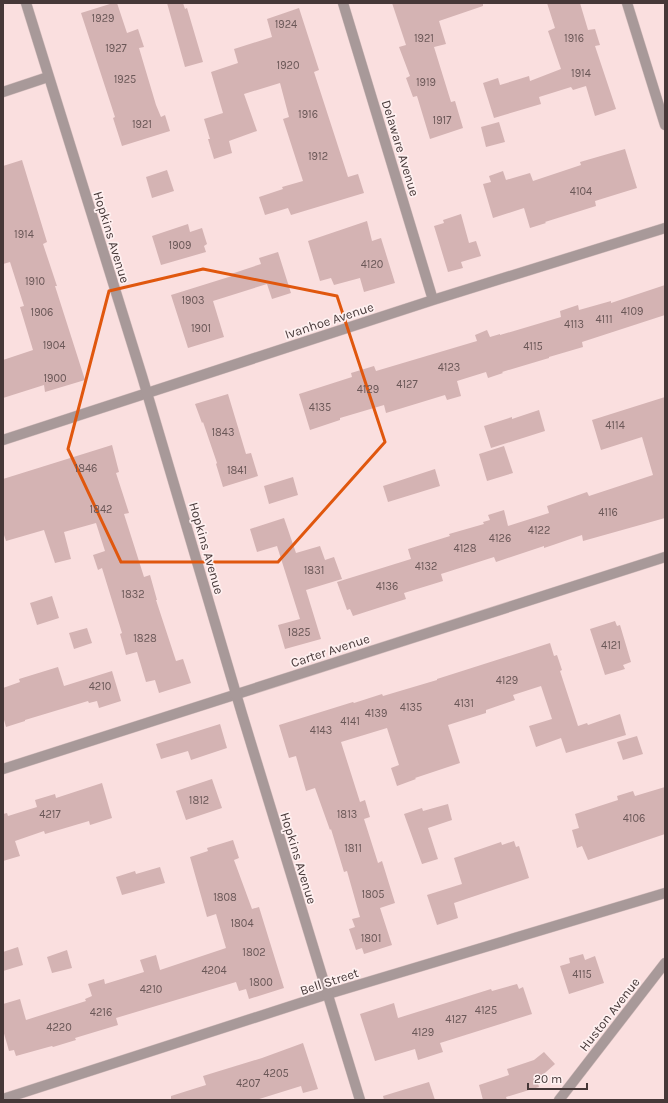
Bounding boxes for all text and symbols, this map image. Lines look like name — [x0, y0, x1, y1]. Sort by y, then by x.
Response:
house number: 1929 — [92, 12, 114, 25]
house number: 1924 — [275, 18, 297, 31]
house number: 1921 — [414, 32, 434, 45]
house number: 1916 — [564, 32, 584, 45]
house number: 1927 — [105, 42, 127, 55]
house number: 1920 — [277, 59, 299, 72]
house number: 1914 — [571, 67, 591, 80]
house number: 1925 — [114, 73, 136, 86]
house number: 1919 — [416, 76, 436, 89]
street label: Delaware Avenue — [379, 98, 422, 198]
house number: 1916 — [298, 108, 318, 121]
house number: 1917 — [433, 114, 451, 127]
house number: 1921 — [132, 118, 152, 131]
house number: 1912 — [308, 150, 328, 163]
house number: 4104 — [570, 185, 592, 198]
street label: Hopkins Avenue — [90, 189, 133, 285]
house number: 1914 — [14, 228, 34, 241]
house number: 1909 — [169, 239, 191, 252]
house number: 4120 — [361, 258, 383, 271]
house number: 1910 — [25, 275, 45, 288]
house number: 1903 — [181, 294, 205, 307]
street label: Ivanhoe Avenue — [283, 299, 376, 342]
house number: 4109 — [621, 305, 643, 318]
house number: 1906 — [31, 306, 53, 319]
house number: 4111 — [595, 313, 613, 326]
house number: 4113 — [564, 318, 584, 331]
house number: 1901 — [191, 322, 211, 335]
house number: 1904 — [43, 339, 65, 352]
house number: 4115 — [523, 340, 543, 353]
house number: 4123 — [438, 361, 460, 374]
house number: 1900 — [43, 372, 67, 385]
house number: 4127 — [396, 378, 418, 391]
house number: 4129 — [357, 383, 379, 396]
house number: 4135 — [309, 401, 331, 414]
house number: 4114 — [605, 419, 625, 432]
house number: 1843 — [211, 426, 235, 439]
house number: 1846 — [75, 462, 97, 475]
house number: 1841 — [227, 464, 247, 477]
street label: Hopkins Avenue — [186, 500, 227, 596]
house number: 1842 — [90, 503, 112, 516]
house number: 4116 — [598, 506, 618, 519]
house number: 4122 — [528, 524, 550, 537]
house number: 4126 — [489, 532, 511, 545]
house number: 4128 — [454, 542, 477, 555]
house number: 4132 — [415, 560, 437, 573]
house number: 1831 — [304, 564, 324, 577]
house number: 4136 — [376, 580, 398, 593]
house number: 1832 — [121, 588, 145, 601]
house number: 1825 — [288, 626, 310, 639]
street label: Carter Avenue — [289, 631, 372, 670]
house number: 1828 — [133, 632, 157, 645]
house number: 4121 — [601, 639, 621, 652]
house number: 4129 — [496, 674, 518, 687]
house number: 4210 — [89, 680, 111, 693]
house number: 4131 — [454, 697, 474, 710]
house number: 4135 — [400, 701, 422, 714]
house number: 4139 — [365, 707, 387, 720]
house number: 4141 — [340, 715, 360, 728]
house number: 4143 — [310, 724, 332, 737]
house number: 1812 — [189, 794, 209, 807]
house number: 4217 — [39, 808, 61, 821]
house number: 1813 — [337, 808, 357, 821]
street label: Hopkins Avenue — [277, 810, 320, 906]
house number: 4106 — [623, 812, 645, 825]
house number: 1811 — [344, 842, 362, 855]
house number: 1805 — [361, 888, 385, 901]
house number: 1808 — [213, 891, 237, 904]
house number: 1804 — [230, 917, 254, 930]
house number: 1801 — [361, 932, 381, 945]
house number: 1802 — [242, 946, 266, 959]
house number: 4204 — [201, 964, 227, 977]
street label: Bell Street — [298, 965, 360, 998]
house number: 4115 — [572, 968, 592, 981]
street label: Huston Avenue — [576, 974, 643, 1054]
house number: 1800 — [249, 976, 273, 989]
house number: 4210 — [140, 983, 162, 996]
house number: 4125 — [475, 1004, 497, 1017]
house number: 4216 — [90, 1006, 112, 1019]
house number: 4127 — [445, 1013, 467, 1026]
house number: 4220 — [46, 1021, 72, 1034]
house number: 4129 — [412, 1026, 434, 1039]
scale bar — [528, 1065, 587, 1091]
house number: 4205 — [263, 1067, 289, 1080]
text: 20 m — [534, 1072, 562, 1086]
house number: 4207 — [236, 1077, 260, 1090]

